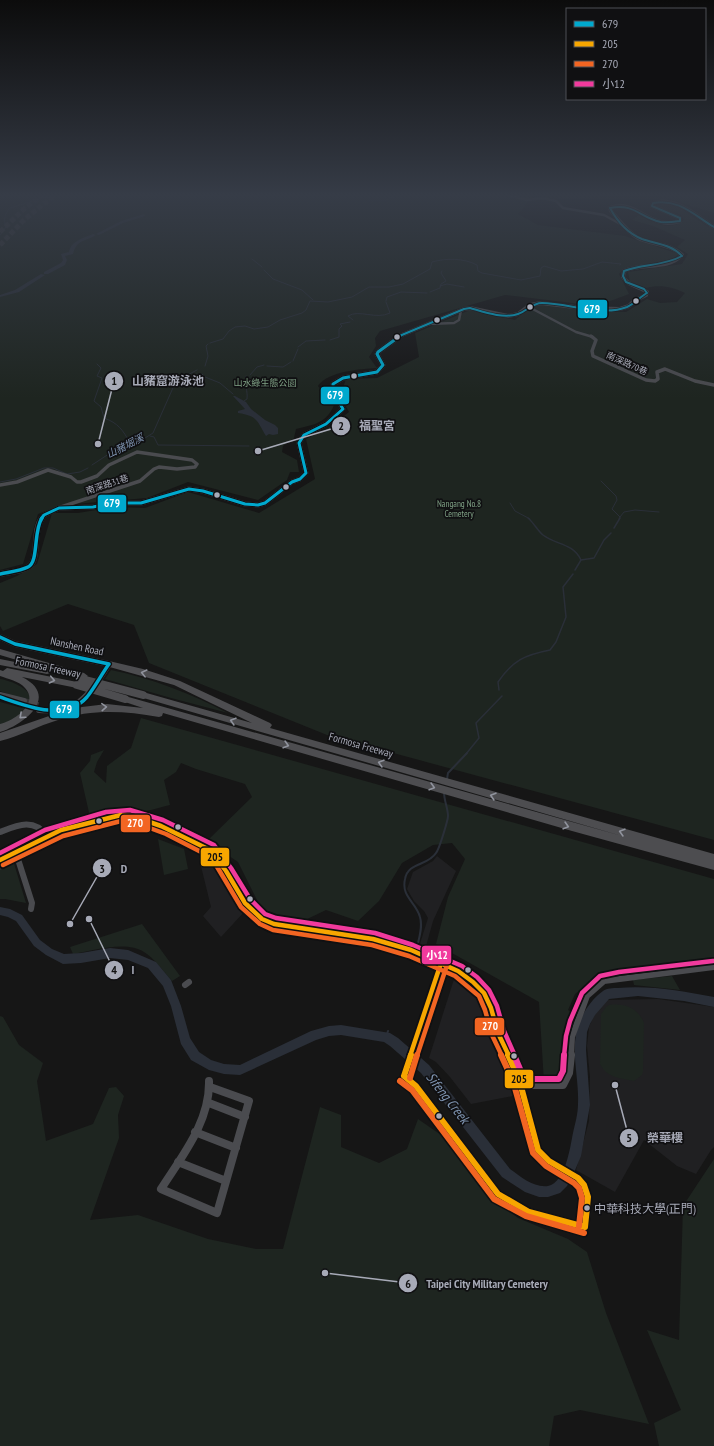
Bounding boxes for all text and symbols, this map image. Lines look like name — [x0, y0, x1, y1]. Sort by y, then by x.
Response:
legend — [566, 8, 706, 100]
text: 679 — [602, 16, 618, 31]
text: 205 — [602, 36, 618, 51]
text: 270 — [602, 56, 618, 71]
text: 小12 — [602, 76, 625, 91]
unlabelled marker — [631, 296, 641, 306]
line badge: 679 — [577, 299, 608, 319]
unlabelled marker — [525, 302, 535, 312]
text: 679 — [584, 302, 600, 316]
unlabelled marker — [432, 315, 442, 325]
unlabelled marker — [392, 332, 402, 342]
street label: 南深路70巷 — [605, 349, 649, 377]
callout: 山豬窟游泳池 — [104, 369, 212, 393]
unlabelled marker — [349, 371, 359, 381]
text: 1 — [111, 373, 117, 388]
text: 山豬窟游泳池 — [132, 373, 204, 388]
park label: 山水綠生態公園 — [233, 377, 297, 388]
line badge: 679 — [320, 386, 350, 405]
text: 679 — [327, 388, 343, 402]
callout: 福聖宮 — [331, 414, 403, 438]
text: 2 — [338, 418, 344, 433]
text: 福聖宮 — [359, 418, 395, 433]
water label: 山豬堀溪 — [104, 430, 148, 461]
street label: 南深路31巷 — [84, 472, 130, 496]
unlabelled marker — [281, 482, 291, 492]
unlabelled marker — [212, 490, 222, 500]
line badge: 679 — [97, 494, 127, 513]
text: 679 — [104, 496, 120, 510]
park label: Nangang No.8 Cemetery — [437, 498, 481, 519]
street label: Nanshen Road — [49, 634, 105, 659]
street label: Formosa Freeway — [14, 653, 83, 681]
one-way arrow — [140, 669, 147, 677]
one-way arrow — [49, 676, 55, 684]
line badge: 679 — [49, 700, 80, 719]
text: 679 — [56, 702, 72, 716]
one-way arrow — [101, 703, 107, 711]
one-way arrow — [20, 712, 27, 719]
one-way arrow — [230, 717, 237, 726]
street label: Formosa Freeway — [327, 729, 396, 761]
one-way arrow — [282, 740, 289, 749]
one-way arrow — [378, 759, 385, 768]
one-way arrow — [429, 782, 436, 791]
one-way arrow — [489, 792, 496, 800]
line badge: 270 — [120, 814, 151, 833]
unlabelled marker — [94, 816, 104, 826]
text: 270 — [127, 816, 143, 830]
one-way arrow — [562, 821, 569, 830]
unlabelled marker — [173, 822, 183, 832]
one-way arrow — [619, 828, 626, 837]
line badge: 205 — [200, 847, 230, 867]
text: 205 — [207, 850, 223, 864]
callout: D — [92, 856, 135, 880]
text: 3 — [99, 861, 105, 876]
text: D — [121, 861, 128, 876]
unlabelled marker — [245, 894, 255, 904]
line badge: 小12 — [421, 945, 452, 965]
text: 小12 — [426, 948, 448, 962]
callout: I — [104, 958, 143, 982]
text: 4 — [111, 962, 117, 977]
text: I — [132, 962, 135, 977]
unlabelled marker — [463, 965, 473, 975]
line badge: 270 — [474, 1017, 505, 1036]
text: 270 — [482, 1019, 498, 1033]
unlabelled marker — [509, 1051, 519, 1061]
water label: Sifeng Creek — [422, 1069, 475, 1129]
line badge: 205 — [504, 1069, 534, 1089]
text: 205 — [511, 1072, 527, 1086]
unlabelled marker — [434, 1111, 444, 1121]
callout: 榮華樓 — [619, 1126, 691, 1150]
text: 5 — [626, 1130, 632, 1145]
text: 榮華樓 — [647, 1130, 683, 1145]
place label: 中華科技大學(正門) — [594, 1201, 696, 1216]
marker: 中華科技大學(正門) — [582, 1203, 592, 1213]
callout: Taipei City Military Cemetery — [398, 1271, 557, 1295]
text: 6 — [405, 1276, 411, 1291]
text: Taipei City Military Cemetery — [426, 1276, 548, 1291]

